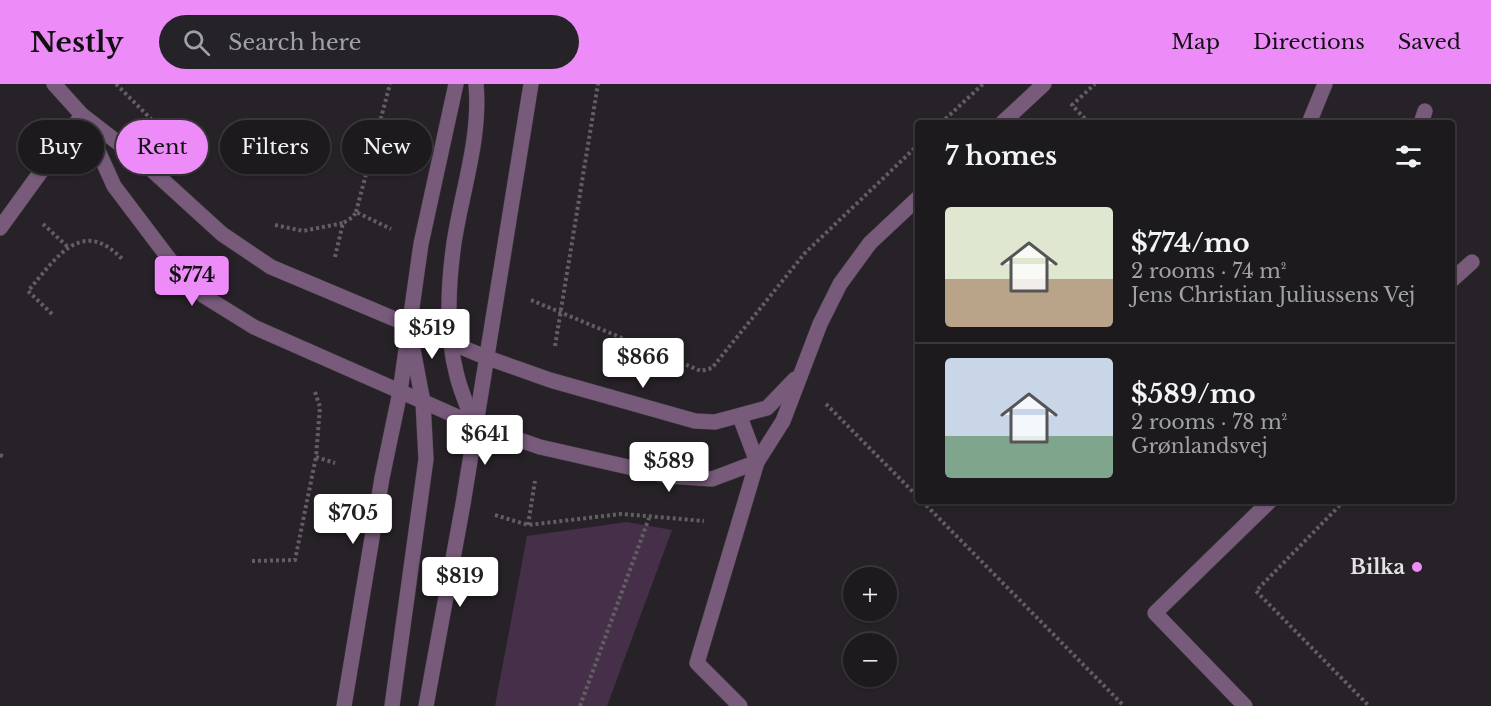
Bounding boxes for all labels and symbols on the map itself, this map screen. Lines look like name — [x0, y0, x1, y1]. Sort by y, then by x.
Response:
pin: $774 — [156, 256, 228, 307]
pin: $519 — [396, 309, 468, 360]
pin: $866 — [607, 338, 679, 389]
pin: $641 — [449, 415, 521, 466]
pin: $589 — [633, 442, 705, 493]
pin: $705 — [317, 494, 389, 545]
place label: Bilka — [1350, 555, 1406, 579]
pin: $819 — [424, 557, 496, 608]
marker: Bilka — [1410, 560, 1424, 574]

